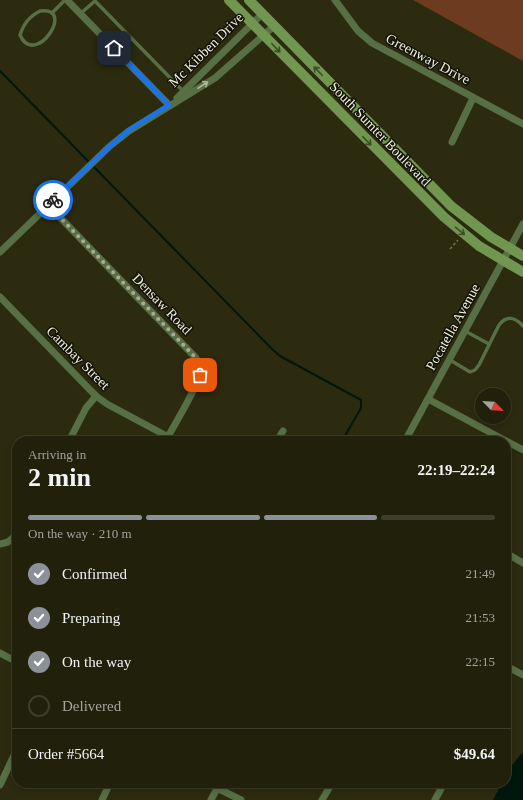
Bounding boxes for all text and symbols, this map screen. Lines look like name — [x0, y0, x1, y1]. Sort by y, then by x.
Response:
street label: Mc Kibben Drive — [166, 10, 246, 90]
pin — [97, 31, 131, 65]
street label: Greenway Drive — [383, 31, 473, 87]
icon: home — [103, 37, 125, 59]
one-way arrow — [271, 43, 281, 53]
one-way arrow — [313, 66, 323, 76]
street label: South Sumter Boulevard — [327, 79, 433, 189]
one-way arrow — [197, 81, 209, 89]
one-way arrow — [362, 136, 372, 146]
courier — [33, 180, 73, 220]
icon: bike — [42, 189, 64, 211]
one-way arrow — [455, 227, 466, 236]
street label: Densaw Road — [129, 271, 195, 337]
street label: Pocatella Avenue — [423, 281, 483, 373]
street label: Cambay Street — [43, 323, 113, 393]
pin — [183, 358, 217, 392]
icon: bag — [189, 364, 211, 386]
north arrow — [475, 388, 511, 424]
map controls — [475, 388, 511, 424]
text: Arriving in — [28, 447, 86, 462]
text: 22:19–22:24 — [418, 462, 495, 478]
text: 2 min — [28, 463, 91, 492]
text: On the way · 210 m — [28, 526, 132, 541]
icon: check — [28, 563, 50, 585]
text: Confirmed — [62, 566, 127, 582]
text: 21:49 — [465, 566, 495, 581]
icon: check — [28, 607, 50, 629]
text: Preparing — [62, 610, 120, 626]
text: 21:53 — [465, 610, 495, 625]
icon: check — [28, 651, 50, 673]
text: On the way — [62, 654, 131, 670]
text: 22:15 — [465, 654, 495, 669]
text: Delivered — [62, 698, 121, 714]
text: Order #5664 — [28, 746, 104, 762]
text: $49.64 — [454, 746, 495, 762]

